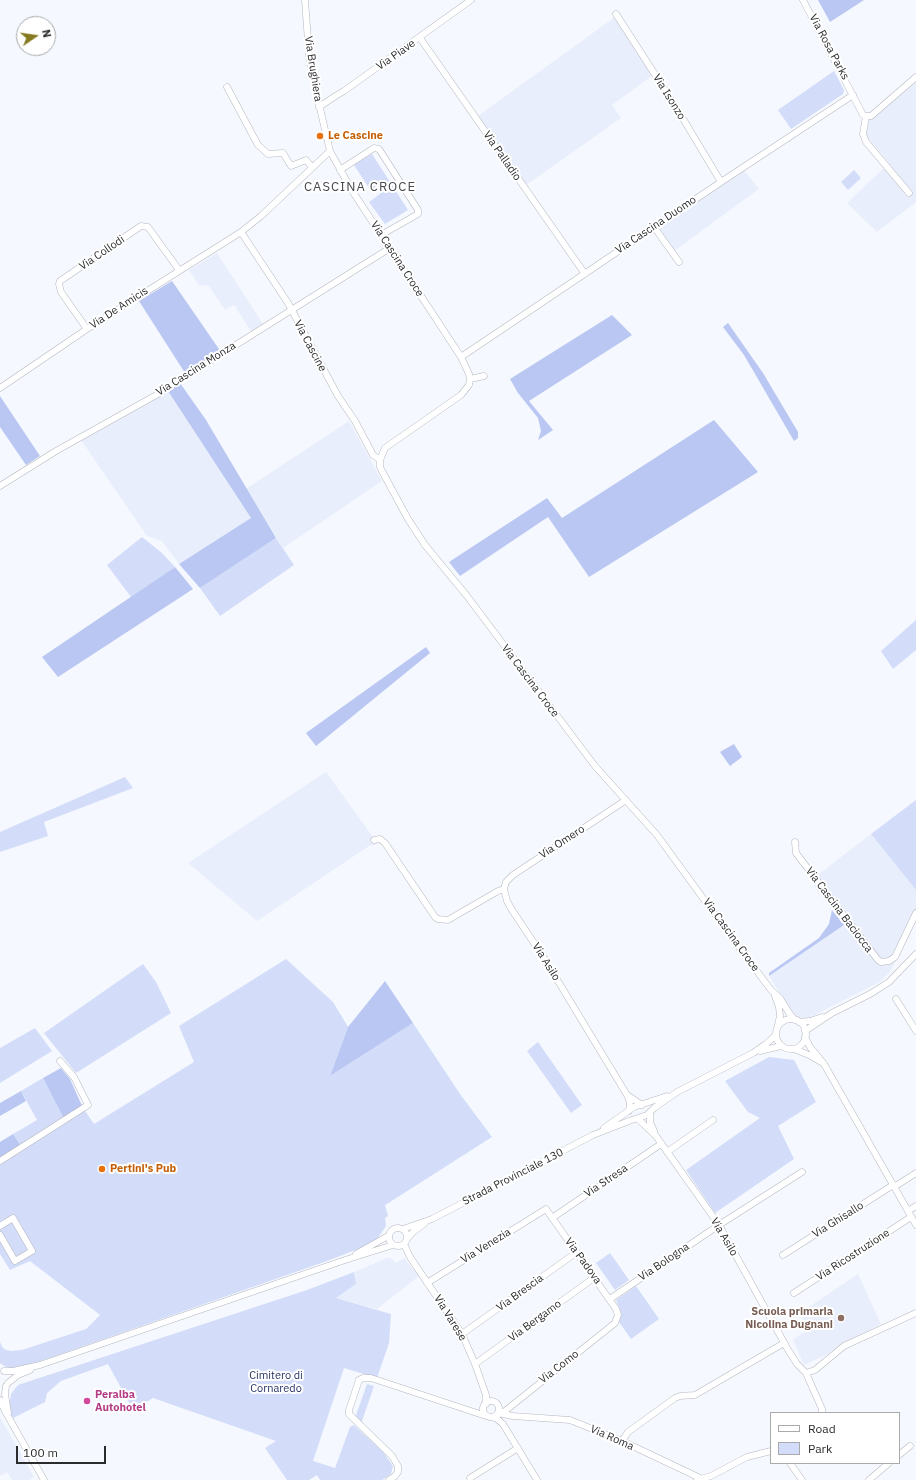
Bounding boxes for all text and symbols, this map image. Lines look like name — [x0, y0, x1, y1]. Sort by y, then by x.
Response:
street label: Via Rosa Parks — [806, 12, 852, 82]
north arrow — [16, 16, 56, 56]
text: N — [39, 28, 54, 39]
street label: Via Brughiera — [301, 35, 325, 103]
street label: Via Piave — [374, 37, 418, 73]
street label: Via Isonzo — [650, 72, 688, 122]
place label: Le Cascine — [328, 129, 383, 143]
street label: Via Palladio — [480, 129, 524, 183]
marker: Le Cascine — [315, 131, 325, 141]
district label: CASCINA CROCE — [304, 179, 416, 195]
street label: Via Cascina Duomo — [613, 193, 699, 257]
street label: Via Cascina Croce — [368, 219, 426, 299]
street label: Via Collodi — [77, 233, 127, 273]
street label: Via De Amicis — [87, 284, 151, 332]
street label: Via Cascine — [291, 318, 329, 374]
street label: Via Cascina Monza — [154, 339, 238, 399]
street label: Via Cascina Croce — [498, 642, 562, 720]
street label: Via Omero — [537, 822, 587, 862]
street label: Via Cascina Baciocca — [803, 865, 875, 955]
street label: Via Cascina Croce — [700, 896, 762, 974]
street label: Via Asilo — [529, 941, 563, 983]
street label: Strada Provinciale 130 — [460, 1146, 566, 1208]
place label: Pertini's Pub — [110, 1162, 176, 1176]
street label: Via Stresa — [582, 1162, 630, 1200]
marker: Pertini's Pub — [97, 1164, 107, 1174]
street label: Via Ghisallo — [810, 1199, 866, 1241]
street label: Via Asilo — [707, 1216, 741, 1258]
street label: Via Venezia — [459, 1225, 513, 1267]
street label: Via Ricostruzione — [814, 1226, 892, 1284]
street label: Via Padova — [562, 1235, 604, 1287]
street label: Via Bologna — [636, 1240, 692, 1284]
street label: Via Brescia — [494, 1272, 546, 1314]
street label: Via Varese — [431, 1293, 469, 1343]
street label: Via Bergamo — [506, 1297, 564, 1345]
place label: Scuola primaria Nicolina Dugnani — [745, 1305, 833, 1331]
marker: Scuola primaria Nicolina Dugnani — [836, 1313, 846, 1323]
street label: Via Como — [537, 1347, 581, 1387]
park label: Cimitero di Cornaredo — [249, 1369, 303, 1395]
place label: Peralba Autohotel — [95, 1388, 146, 1414]
marker: Peralba Autohotel — [82, 1396, 92, 1406]
legend — [770, 1412, 900, 1464]
text: Road — [808, 1421, 836, 1436]
street label: Via Roma — [588, 1423, 636, 1453]
scale bar — [18, 1438, 108, 1464]
text: Park — [808, 1441, 832, 1456]
text: 100 m — [23, 1445, 58, 1460]

